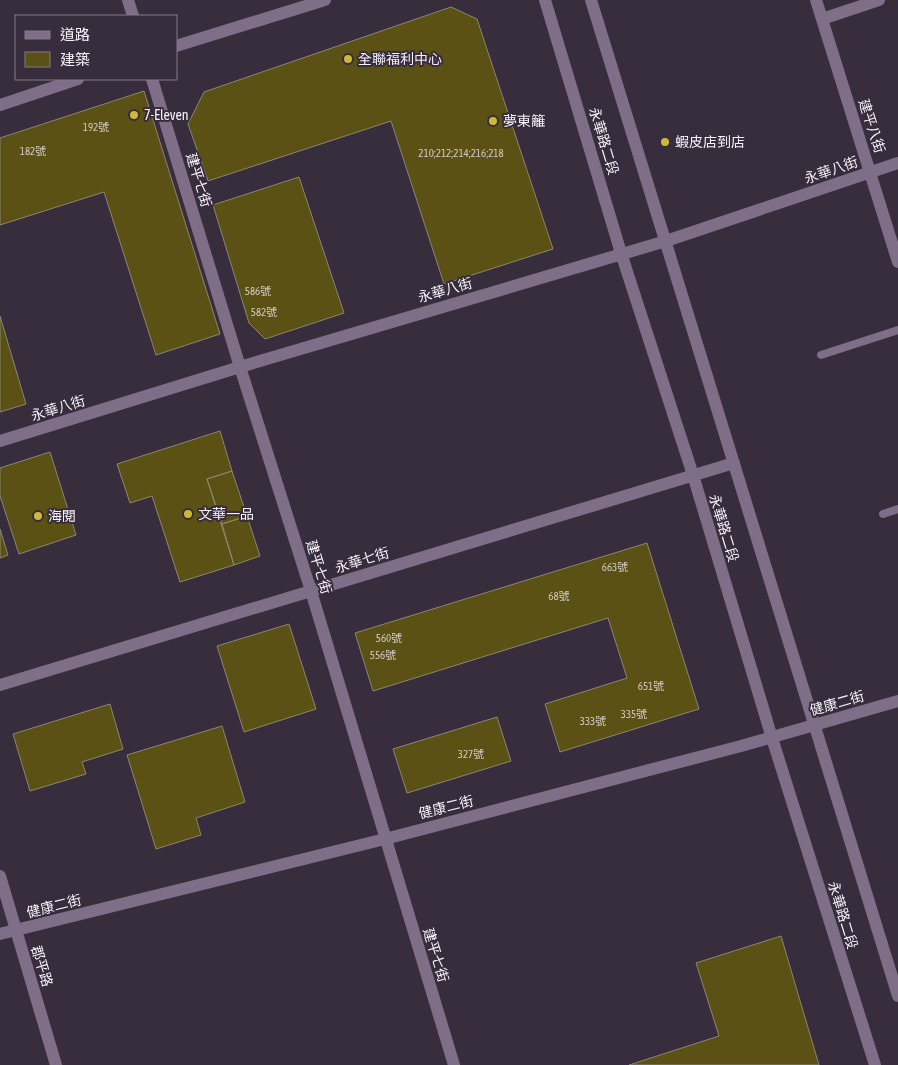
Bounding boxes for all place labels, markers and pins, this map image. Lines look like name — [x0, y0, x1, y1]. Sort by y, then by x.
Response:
place label: 全聯福利中心 — [358, 51, 442, 67]
marker: 全聯福利中心 — [342, 53, 354, 65]
place label: 7-Eleven — [144, 107, 189, 123]
marker: 7-Eleven — [128, 109, 140, 121]
place label: 夢東籬 — [503, 113, 545, 129]
marker: 夢東籬 — [487, 115, 499, 127]
place label: 蝦皮店到店 — [675, 134, 745, 150]
marker: 蝦皮店到店 — [659, 136, 671, 148]
place label: 文華一品 — [198, 506, 254, 522]
place label: 海閱 — [48, 508, 76, 524]
marker: 文華一品 — [182, 508, 194, 520]
marker: 海閱 — [32, 510, 44, 522]

